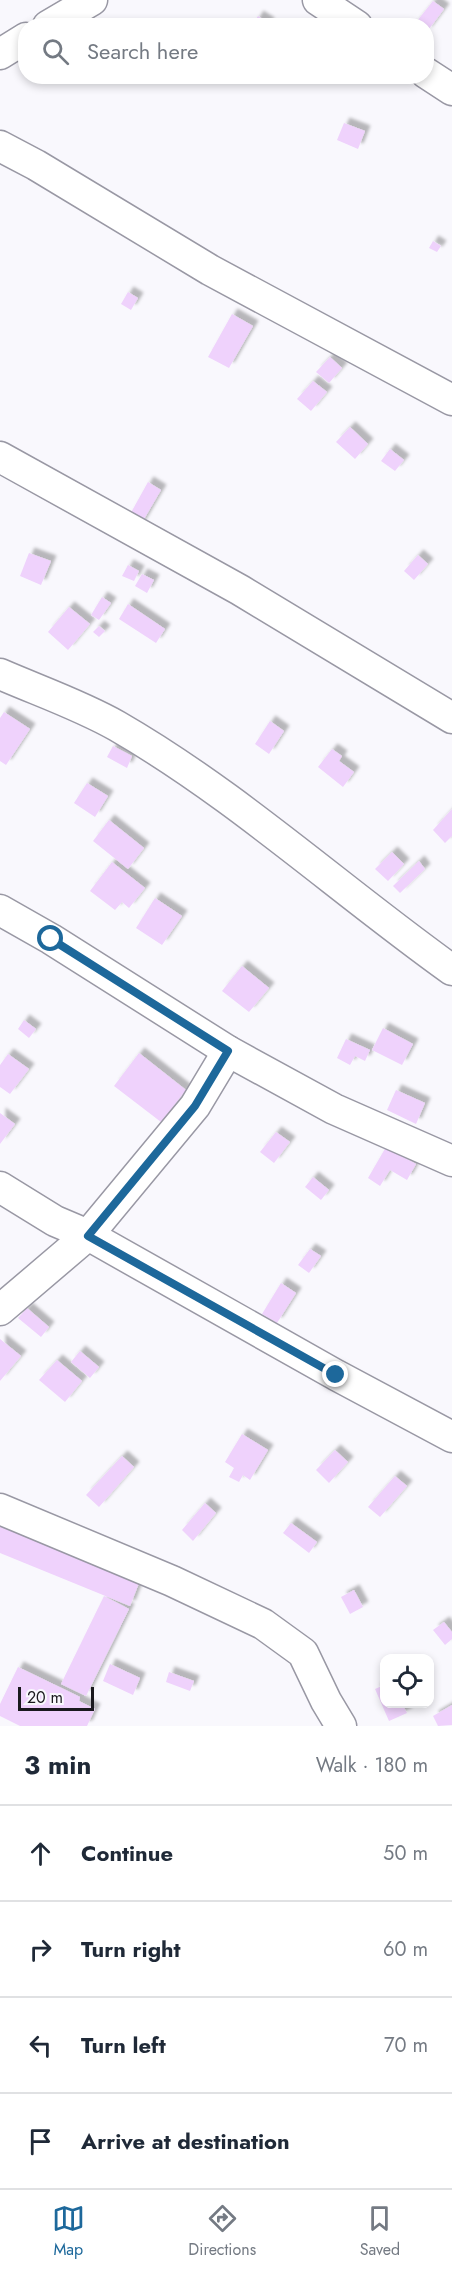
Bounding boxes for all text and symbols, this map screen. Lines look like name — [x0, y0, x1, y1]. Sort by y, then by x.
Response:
search box — [18, 18, 434, 84]
icon: search — [39, 35, 72, 68]
text: Search here — [87, 35, 198, 67]
route start — [37, 925, 63, 951]
route end — [322, 1361, 348, 1387]
map controls — [380, 1654, 434, 1708]
button: locate — [380, 1654, 434, 1708]
scale bar — [18, 1684, 94, 1712]
text: 20 m — [27, 1686, 63, 1709]
text: 3 min — [24, 1746, 91, 1784]
text: Walk · 180 m — [316, 1751, 428, 1780]
icon: ahead — [24, 1837, 57, 1870]
text: Continue — [81, 1837, 173, 1869]
text: 50 m — [383, 1839, 428, 1868]
icon: right — [24, 1933, 57, 1966]
text: Turn right — [81, 1933, 181, 1965]
text: 60 m — [383, 1935, 428, 1964]
icon: left — [24, 2029, 57, 2062]
text: Turn left — [81, 2029, 166, 2061]
text: 70 m — [384, 2031, 428, 2060]
icon: arrive — [24, 2125, 57, 2158]
text: Arrive at destination — [81, 2125, 290, 2157]
tab: Map — [52, 2202, 85, 2261]
tab: Directions — [188, 2202, 256, 2261]
tab: Saved — [360, 2202, 400, 2261]

